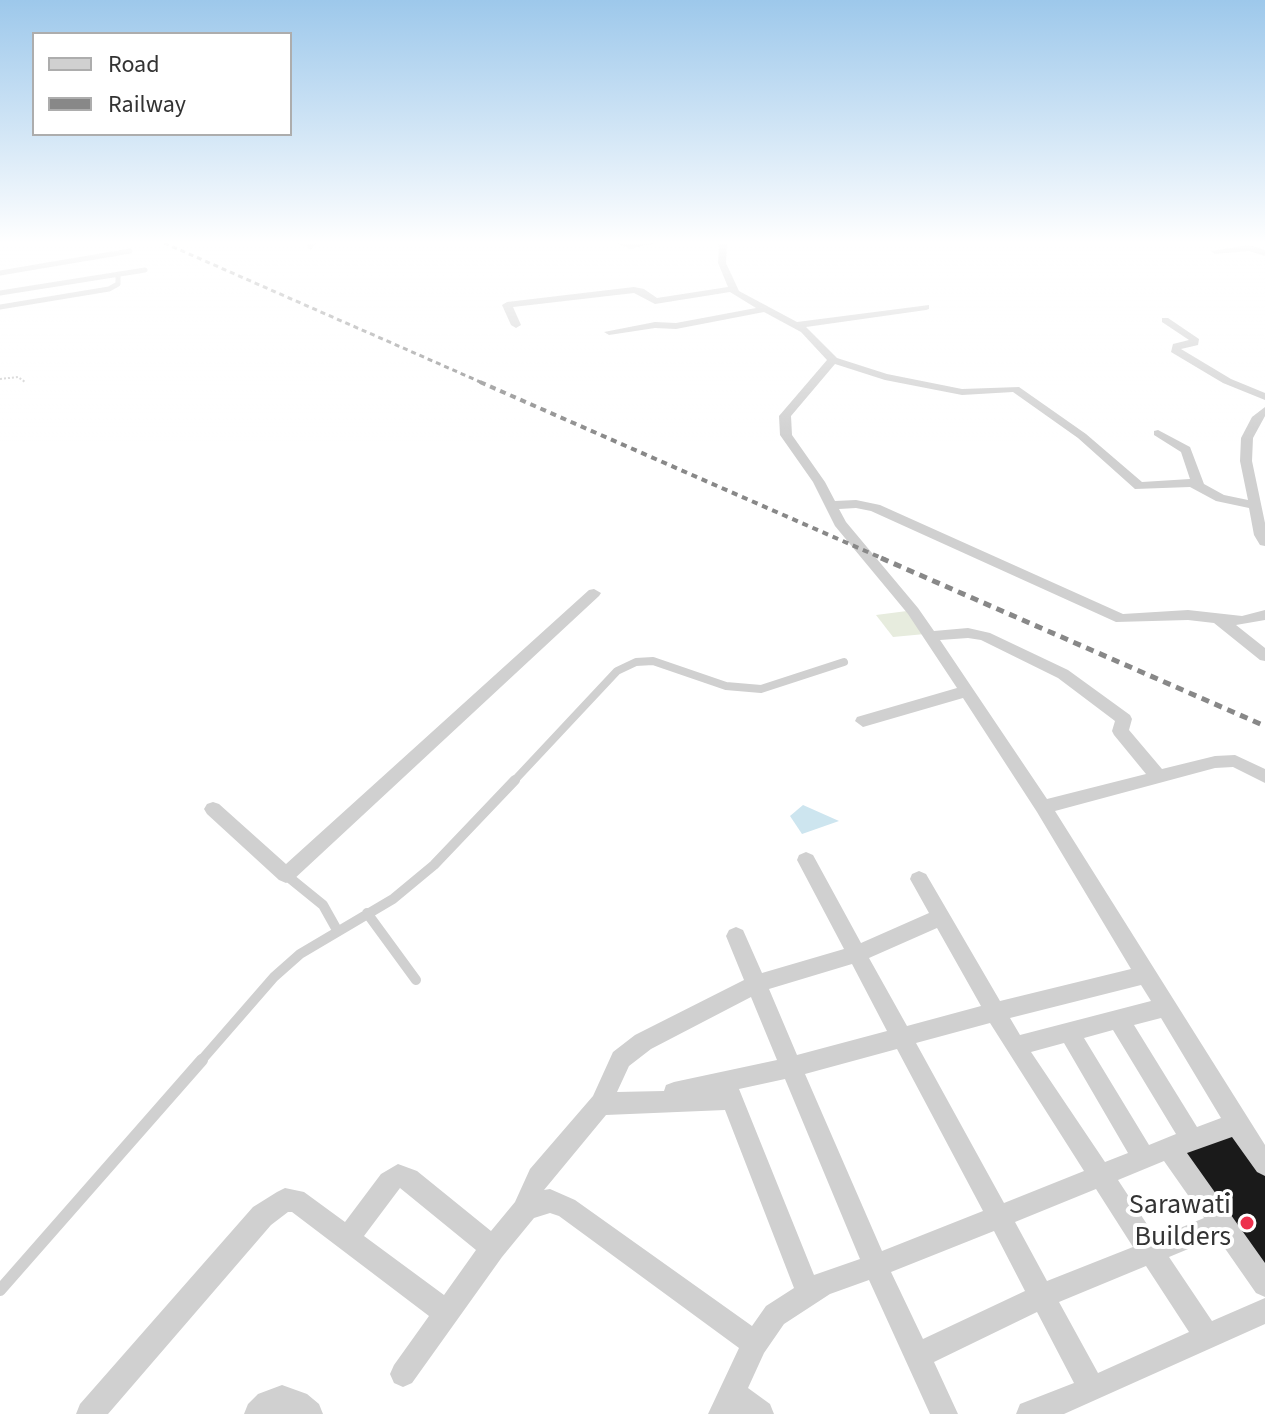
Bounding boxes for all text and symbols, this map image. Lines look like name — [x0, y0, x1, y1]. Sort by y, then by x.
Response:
legend — [32, 32, 292, 136]
text: Road — [108, 47, 160, 82]
text: Railway — [108, 87, 186, 122]
place label: Sarawati Builders — [1129, 1190, 1231, 1256]
marker: Sarawati Builders — [1238, 1214, 1256, 1232]

